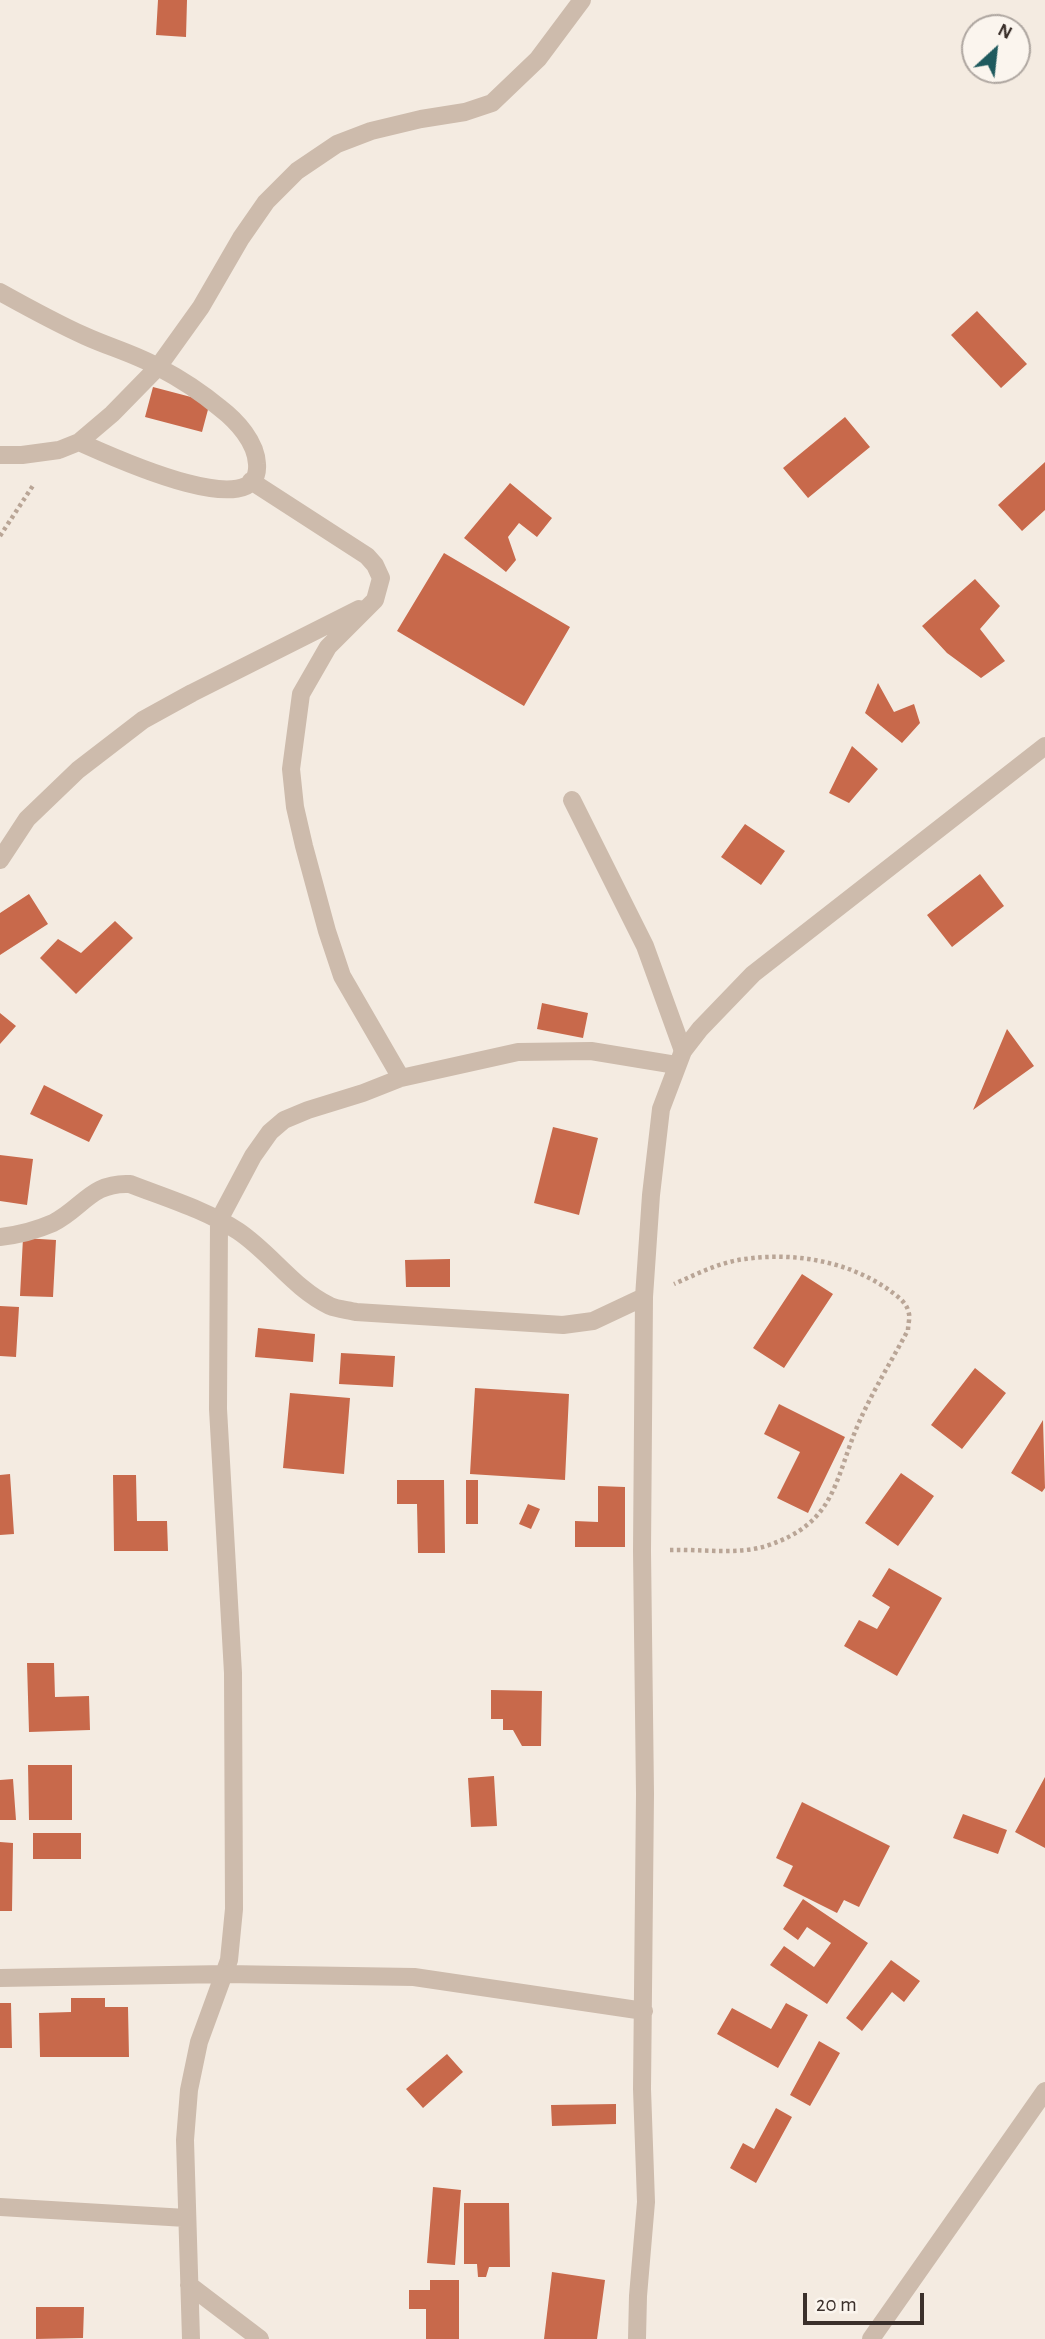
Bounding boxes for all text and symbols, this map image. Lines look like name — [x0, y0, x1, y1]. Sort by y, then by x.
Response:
north arrow — [961, 14, 1031, 84]
text: N — [995, 20, 1015, 43]
scale bar — [807, 2280, 928, 2324]
text: 20 m — [816, 2294, 857, 2315]

